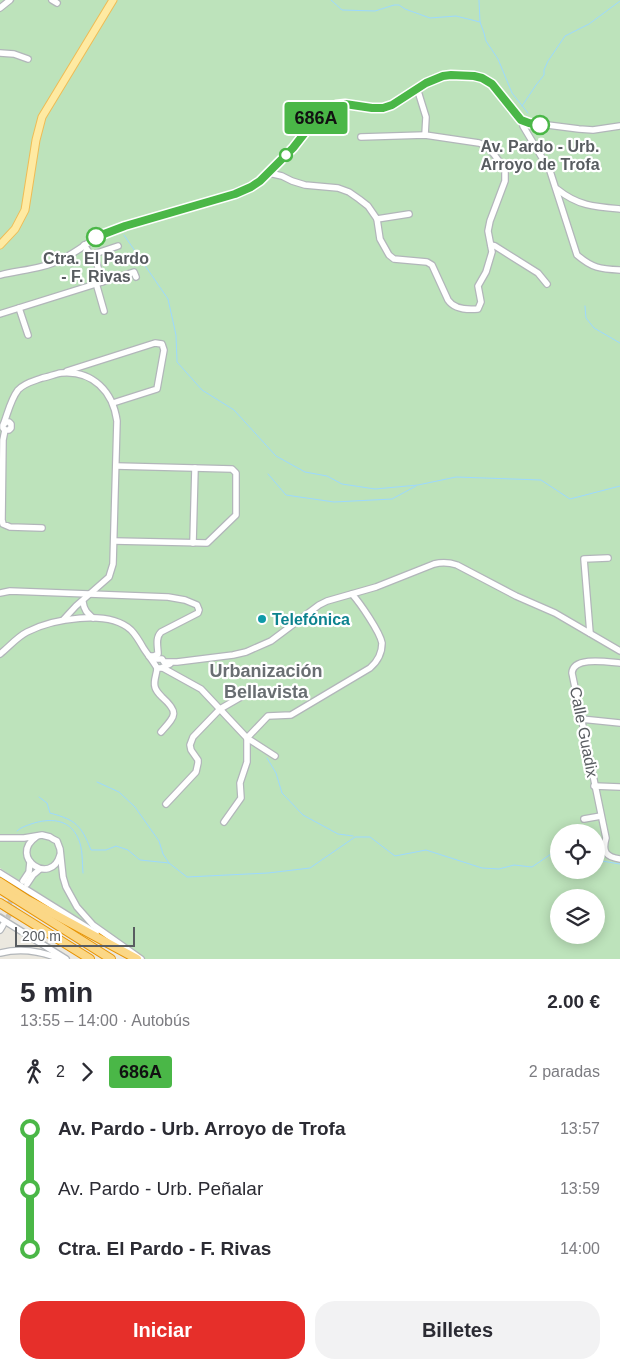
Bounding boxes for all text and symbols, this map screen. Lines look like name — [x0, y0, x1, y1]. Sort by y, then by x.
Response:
line badge: 686A — [281, 102, 351, 134]
text: 686A — [294, 108, 338, 128]
marker: Av. Pardo - Urb. Arroyo de Trofa — [530, 115, 550, 135]
place label: Av. Pardo - Urb. Arroyo de Trofa — [480, 138, 600, 173]
unlabelled marker — [279, 148, 293, 162]
marker: Ctra. El Pardo - F. Rivas — [86, 227, 106, 247]
place label: Ctra. El Pardo - F. Rivas — [43, 250, 149, 285]
place label: Telefónica — [272, 611, 350, 628]
marker: Telefónica — [256, 613, 268, 625]
district label: Urbanización Bellavista — [209, 661, 323, 702]
street label: Calle Guadix — [567, 685, 601, 779]
map controls — [550, 824, 605, 944]
button: locate — [550, 824, 605, 879]
button: layers — [550, 889, 605, 944]
scale bar — [15, 924, 135, 947]
text: 200 m — [22, 928, 61, 944]
text: 5 min — [20, 977, 93, 1008]
text: 2.00 € — [547, 991, 600, 1012]
text: 13:55 – 14:00 · Autobús — [20, 1012, 190, 1029]
icon: walk — [20, 1058, 48, 1086]
icon: forward — [73, 1058, 101, 1086]
text: 686A — [119, 1062, 162, 1082]
text: 2 — [56, 1063, 65, 1080]
text: 2 paradas — [529, 1063, 600, 1080]
text: Av. Pardo - Urb. Arroyo de Trofa — [58, 1118, 346, 1139]
text: 13:57 — [560, 1120, 600, 1137]
text: Av. Pardo - Urb. Peñalar — [58, 1178, 263, 1199]
text: 13:59 — [560, 1180, 600, 1197]
text: Ctra. El Pardo - F. Rivas — [58, 1238, 271, 1259]
text: 14:00 — [560, 1240, 600, 1257]
button: Iniciar — [20, 1301, 305, 1359]
button: Billetes — [315, 1301, 600, 1359]

